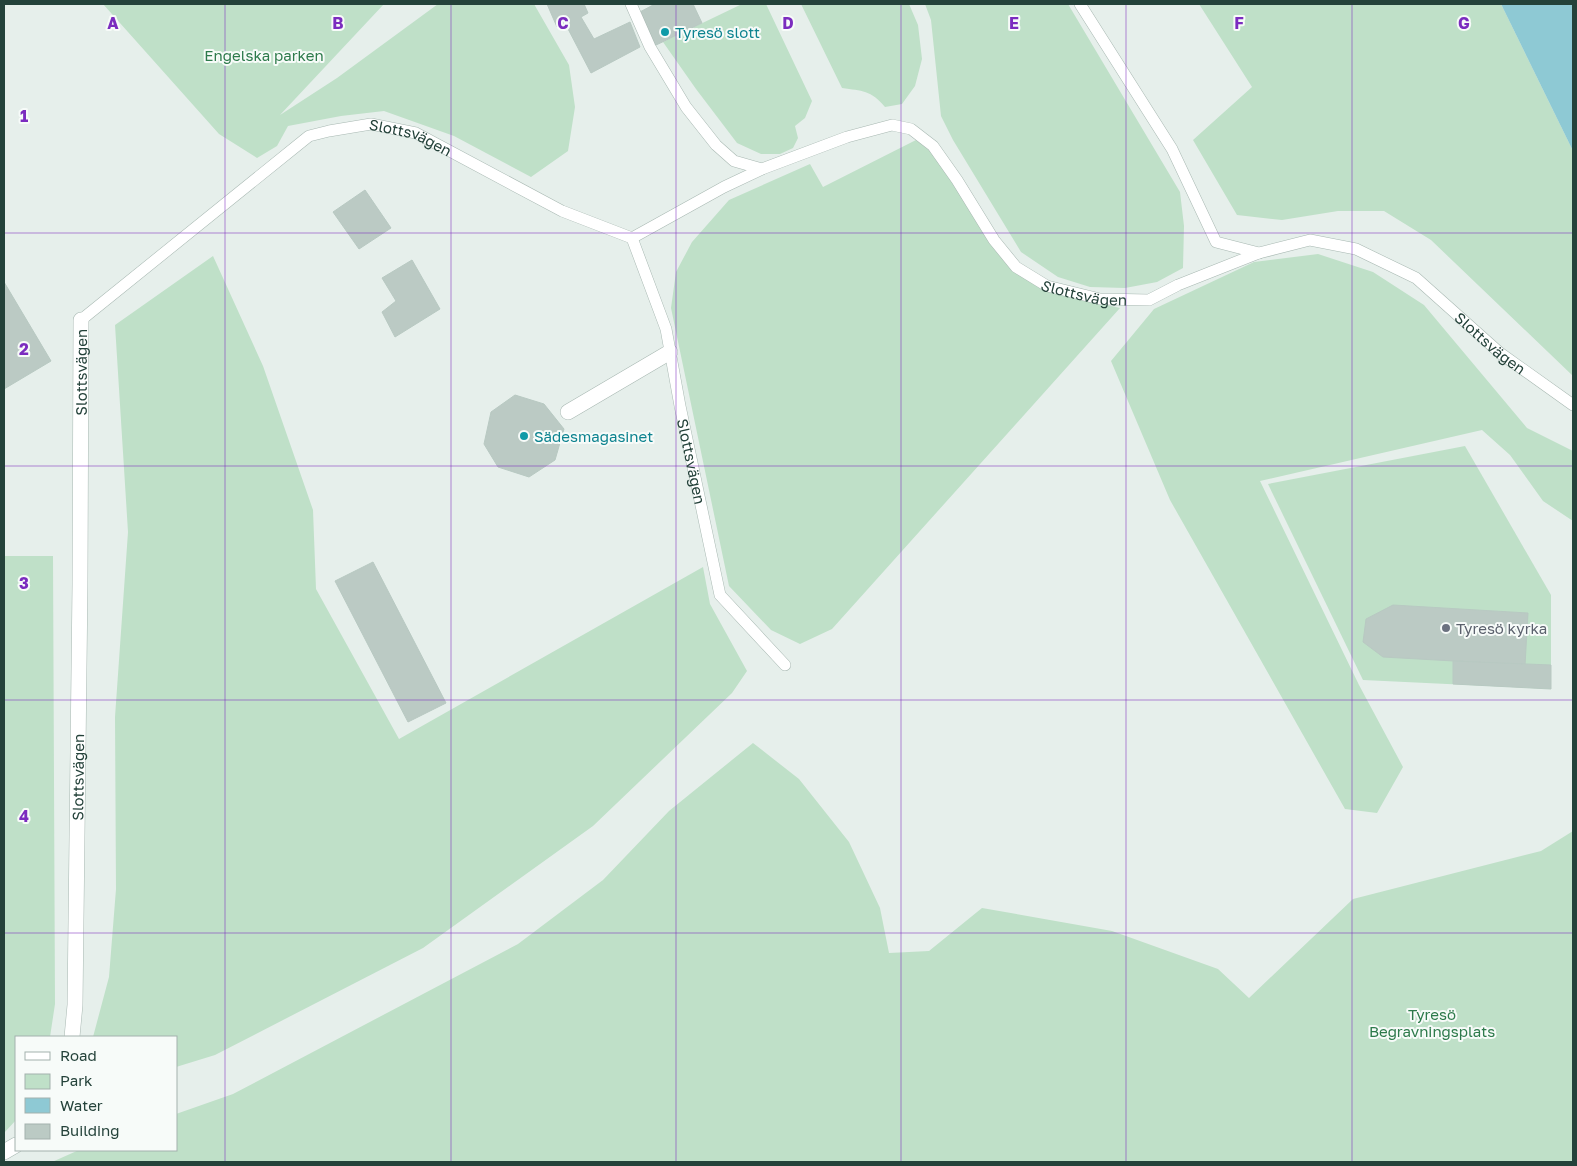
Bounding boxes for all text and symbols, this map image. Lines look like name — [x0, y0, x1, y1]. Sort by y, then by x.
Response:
text: A — [107, 13, 119, 33]
text: B — [332, 13, 344, 33]
text: C — [557, 13, 569, 33]
text: D — [782, 13, 794, 33]
text: E — [1009, 13, 1019, 33]
text: F — [1234, 13, 1244, 33]
text: G — [1458, 13, 1470, 33]
place label: Tyresö slott — [675, 23, 760, 41]
marker: Tyresö slott — [659, 26, 671, 38]
park label: Engelska parken — [204, 46, 324, 64]
text: 1 — [20, 106, 28, 126]
street label: Slottsvägen — [368, 115, 455, 159]
street label: Slottsvägen — [1038, 276, 1127, 309]
street label: Slottsvägen — [1451, 308, 1529, 377]
street label: Slottsvägen — [72, 329, 90, 416]
text: 2 — [19, 339, 29, 359]
street label: Slottsvägen — [674, 417, 710, 506]
place label: Sädesmagasinet — [534, 427, 653, 445]
marker: Sädesmagasinet — [518, 430, 530, 442]
text: 3 — [19, 573, 29, 593]
place label: Tyresö kyrka — [1456, 619, 1547, 637]
marker: Tyresö kyrka — [1440, 622, 1452, 634]
street label: Slottsvägen — [68, 734, 87, 821]
text: 4 — [19, 806, 29, 826]
park label: Tyresö Begravningsplats — [1369, 1005, 1495, 1040]
legend — [15, 1036, 178, 1151]
text: Road — [60, 1046, 97, 1064]
text: Park — [60, 1071, 93, 1089]
text: Water — [60, 1096, 103, 1114]
text: Building — [60, 1121, 120, 1139]

